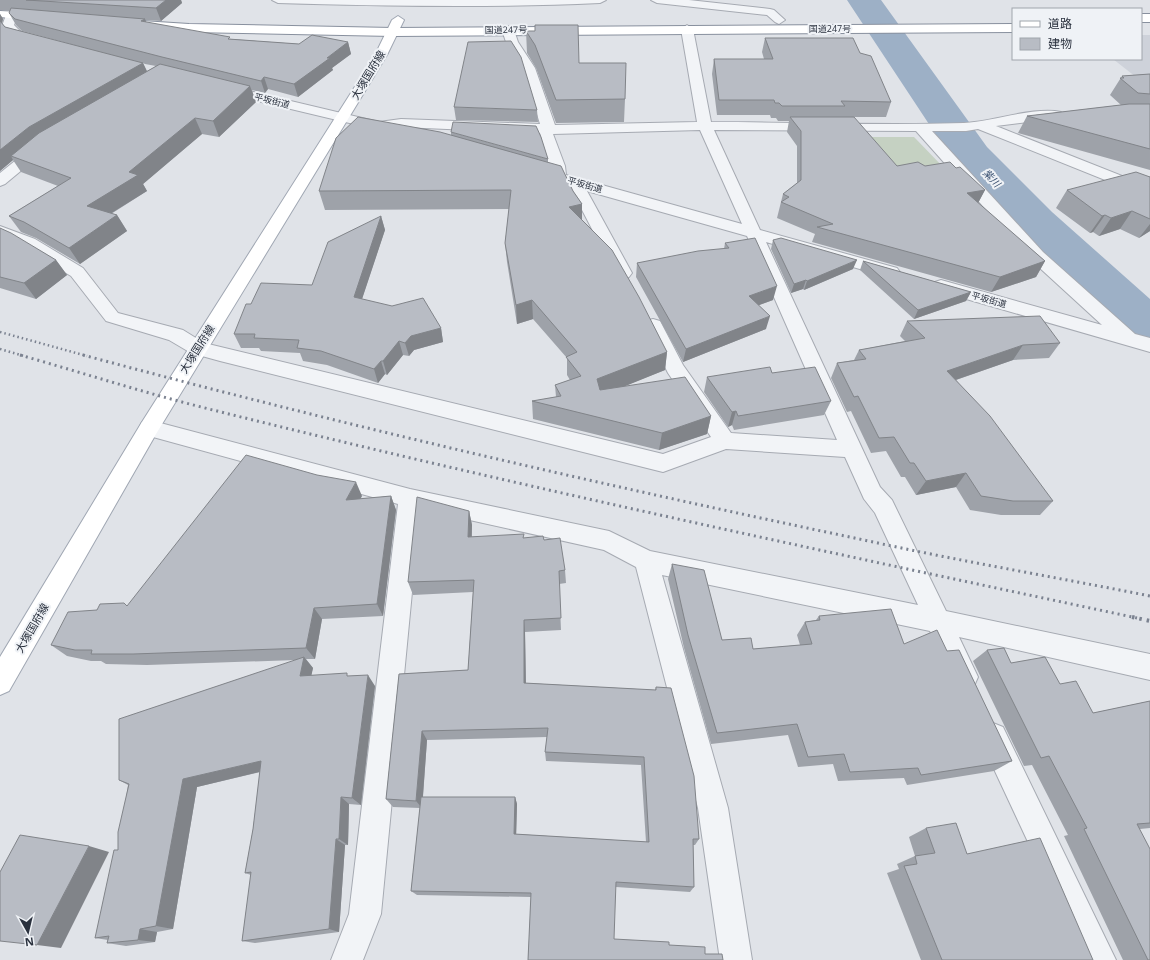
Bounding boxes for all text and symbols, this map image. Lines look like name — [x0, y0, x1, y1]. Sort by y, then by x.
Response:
legend — [1012, 8, 1142, 60]
text: 道路 — [1048, 15, 1072, 32]
street label: 国道247号 — [809, 22, 851, 35]
street label: 国道247号 — [485, 23, 527, 36]
text: 建物 — [1048, 35, 1072, 52]
street label: 大塚国府線 — [347, 47, 388, 102]
street label: 平坂街道 — [253, 90, 291, 111]
water label: 紫川 — [980, 166, 1005, 191]
street label: 平坂街道 — [566, 173, 604, 196]
street label: 平坂街道 — [970, 288, 1008, 311]
street label: 大塚国府線 — [176, 321, 218, 376]
street label: 大塚国府線 — [11, 600, 52, 655]
north arrow — [8, 912, 48, 952]
text: N — [24, 934, 35, 950]

